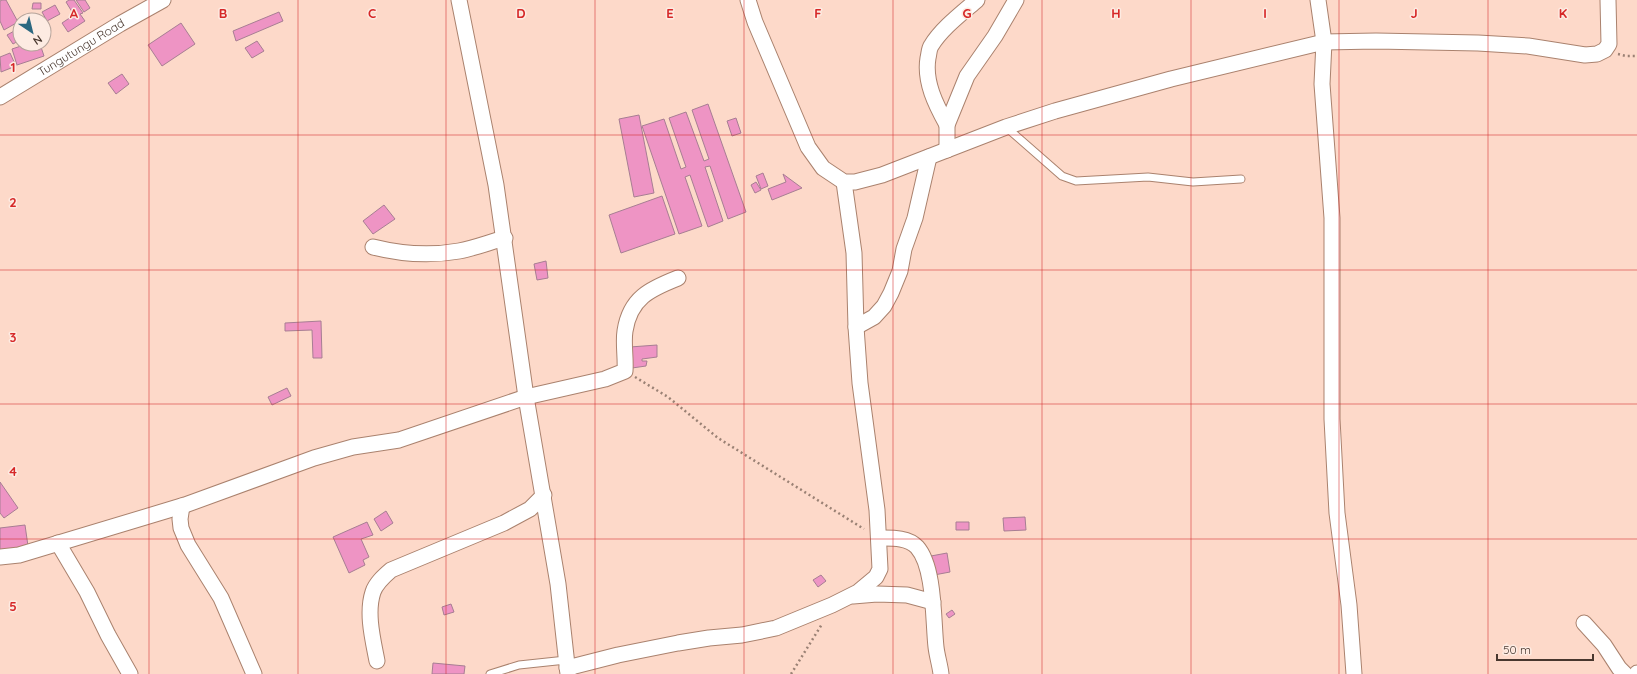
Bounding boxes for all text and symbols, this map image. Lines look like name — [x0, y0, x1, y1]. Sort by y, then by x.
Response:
text: A — [70, 5, 79, 21]
text: B — [219, 5, 227, 21]
text: C — [368, 5, 376, 21]
text: D — [516, 5, 526, 21]
text: E — [666, 5, 674, 21]
text: F — [814, 5, 822, 21]
text: G — [962, 5, 972, 21]
text: H — [1111, 5, 1121, 21]
text: I — [1263, 5, 1267, 21]
text: J — [1410, 5, 1418, 21]
text: K — [1559, 5, 1568, 21]
north arrow — [12, 12, 52, 52]
street label: Tungutungu Road — [35, 15, 127, 79]
text: N — [30, 32, 45, 48]
text: 1 — [10, 59, 16, 75]
text: 2 — [9, 194, 17, 210]
text: 3 — [10, 329, 17, 345]
text: 4 — [9, 463, 17, 479]
text: 5 — [9, 598, 17, 614]
scale bar — [1497, 636, 1593, 662]
text: 50 m — [1503, 642, 1531, 657]

